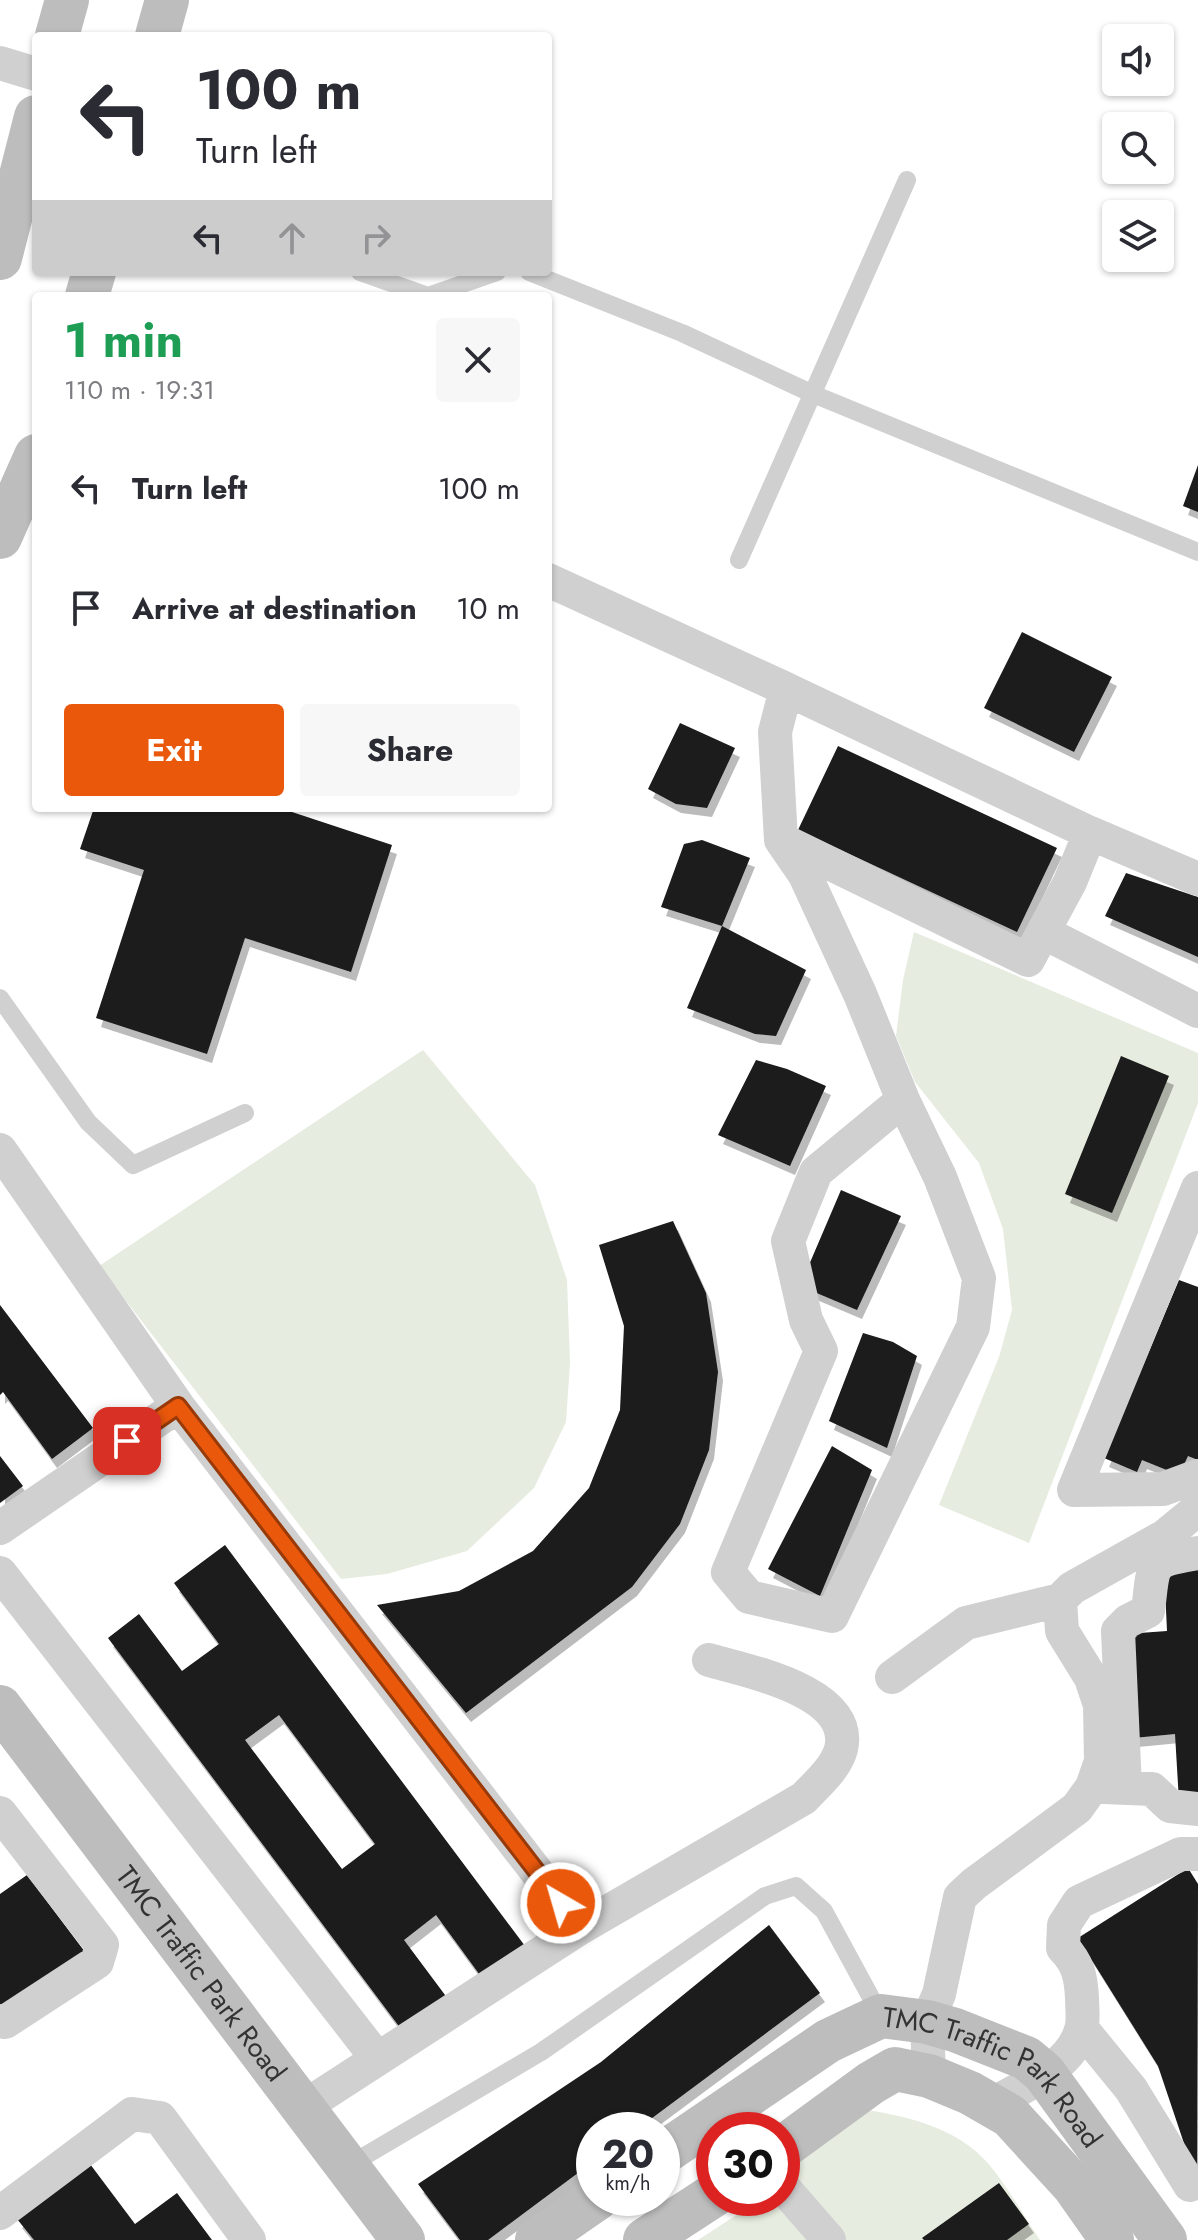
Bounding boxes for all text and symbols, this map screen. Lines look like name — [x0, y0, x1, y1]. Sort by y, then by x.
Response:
map controls — [1102, 24, 1174, 272]
button: sound — [1102, 24, 1174, 96]
text: 100 m — [196, 49, 361, 130]
icon: left — [64, 64, 168, 168]
button: search — [1102, 112, 1174, 184]
text: Turn left — [196, 124, 317, 176]
button: layers — [1102, 200, 1174, 272]
icon: left — [186, 216, 230, 260]
icon: ahead — [270, 216, 314, 260]
icon: right — [354, 216, 398, 260]
text: 1 min — [64, 306, 183, 375]
button: close — [436, 318, 520, 402]
text: 110 m · 19:31 — [64, 371, 215, 409]
icon: left — [64, 466, 108, 510]
text: Turn left — [132, 467, 247, 510]
text: 100 m — [438, 467, 520, 510]
icon: arrive — [64, 586, 108, 630]
text: Arrive at destination — [132, 587, 417, 630]
text: 10 m — [456, 587, 520, 630]
button: Exit — [64, 704, 284, 796]
button: Share — [300, 704, 520, 796]
pin — [93, 1407, 161, 1475]
icon: arrive — [105, 1419, 149, 1463]
street label: TMC Traffic Park Road — [106, 1857, 297, 2090]
position arrow — [519, 1861, 603, 1945]
street label: TMC Traffic Park Road — [880, 1996, 1112, 2156]
speed limit sign: 30 — [696, 2112, 800, 2216]
text: 20 — [602, 2125, 654, 2183]
text: km/h — [605, 2169, 651, 2198]

